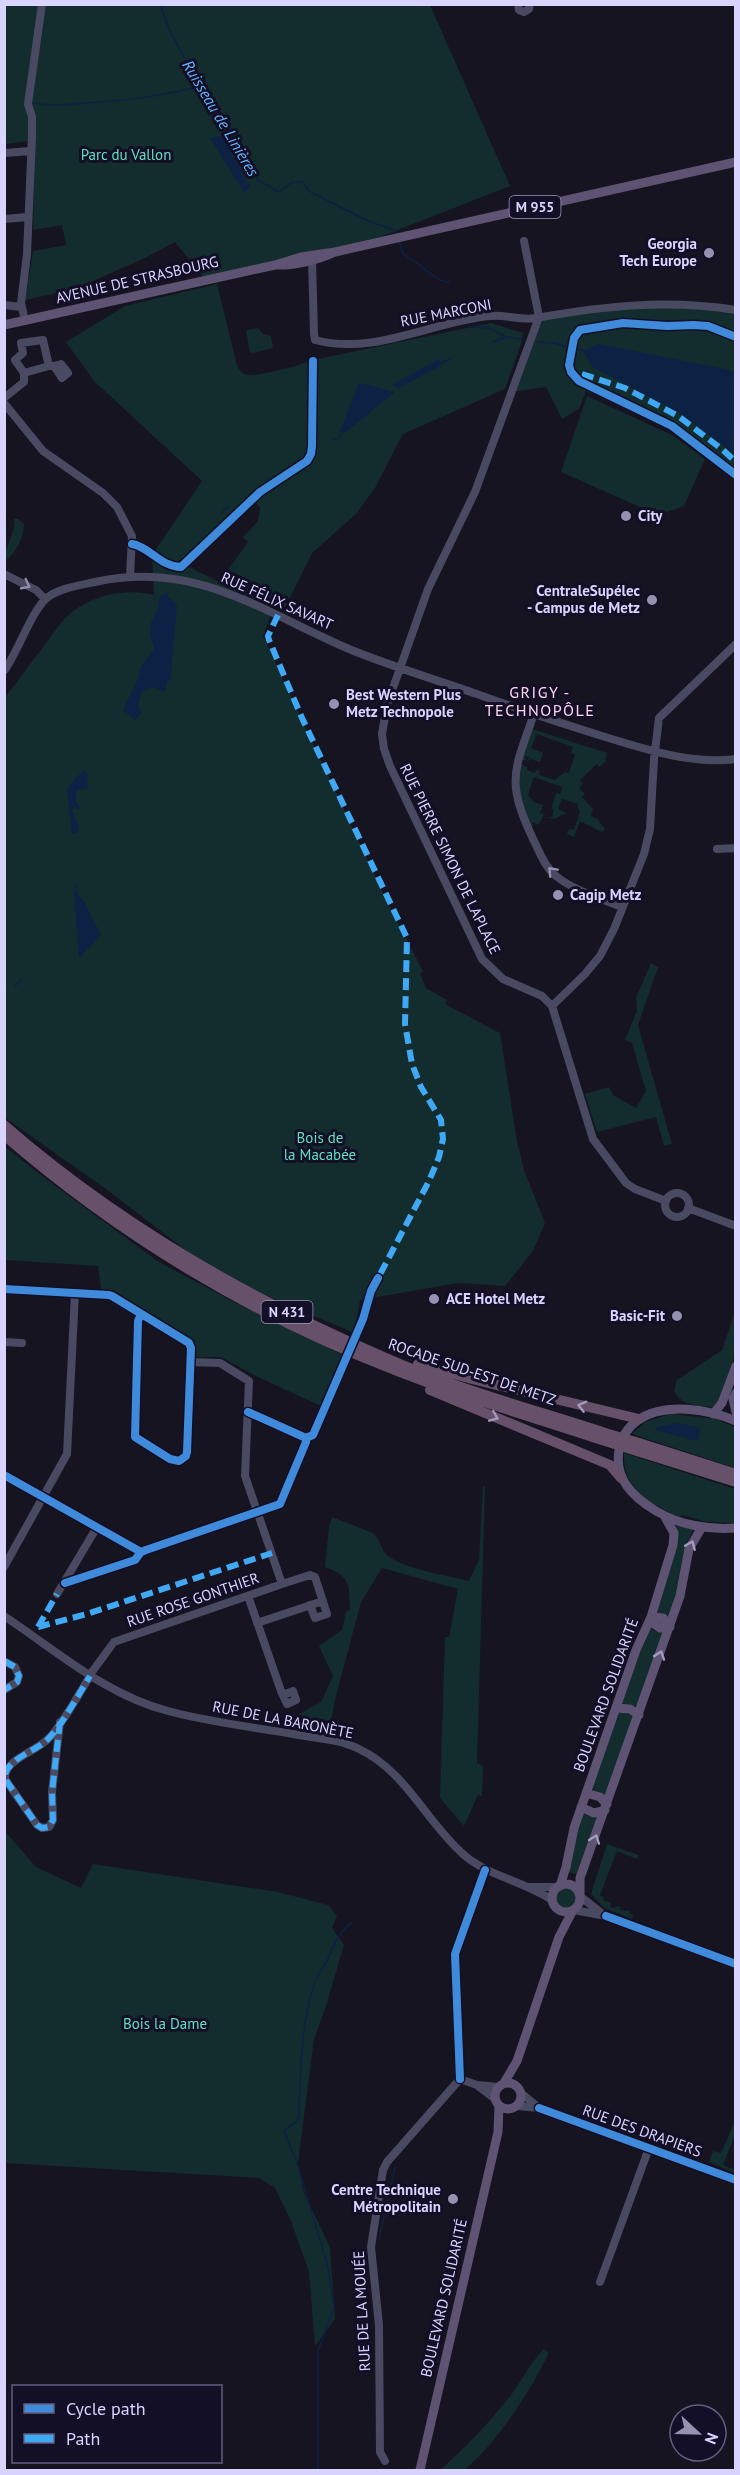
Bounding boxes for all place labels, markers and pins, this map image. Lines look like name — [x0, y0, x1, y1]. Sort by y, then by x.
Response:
place label: Georgia Tech Europe — [619, 234, 697, 270]
marker: Georgia Tech Europe — [702, 246, 716, 260]
place label: City — [638, 506, 663, 525]
marker: City — [619, 509, 633, 523]
place label: CentraleSupélec - Campus de Metz — [527, 581, 640, 617]
marker: CentraleSupélec - Campus de Metz — [645, 593, 659, 607]
place label: Best Western Plus Metz Technopole — [346, 685, 461, 721]
marker: Best Western Plus Metz Technopole — [327, 697, 341, 711]
place label: Cagip Metz — [570, 885, 641, 904]
marker: Cagip Metz — [551, 888, 565, 902]
place label: ACE Hotel Metz — [446, 1289, 545, 1308]
marker: ACE Hotel Metz — [427, 1292, 441, 1306]
place label: Basic-Fit — [610, 1306, 666, 1325]
marker: Basic-Fit — [670, 1309, 684, 1323]
place label: Centre Technique Métropolitain — [331, 2180, 441, 2216]
marker: Centre Technique Métropolitain — [446, 2192, 460, 2206]

